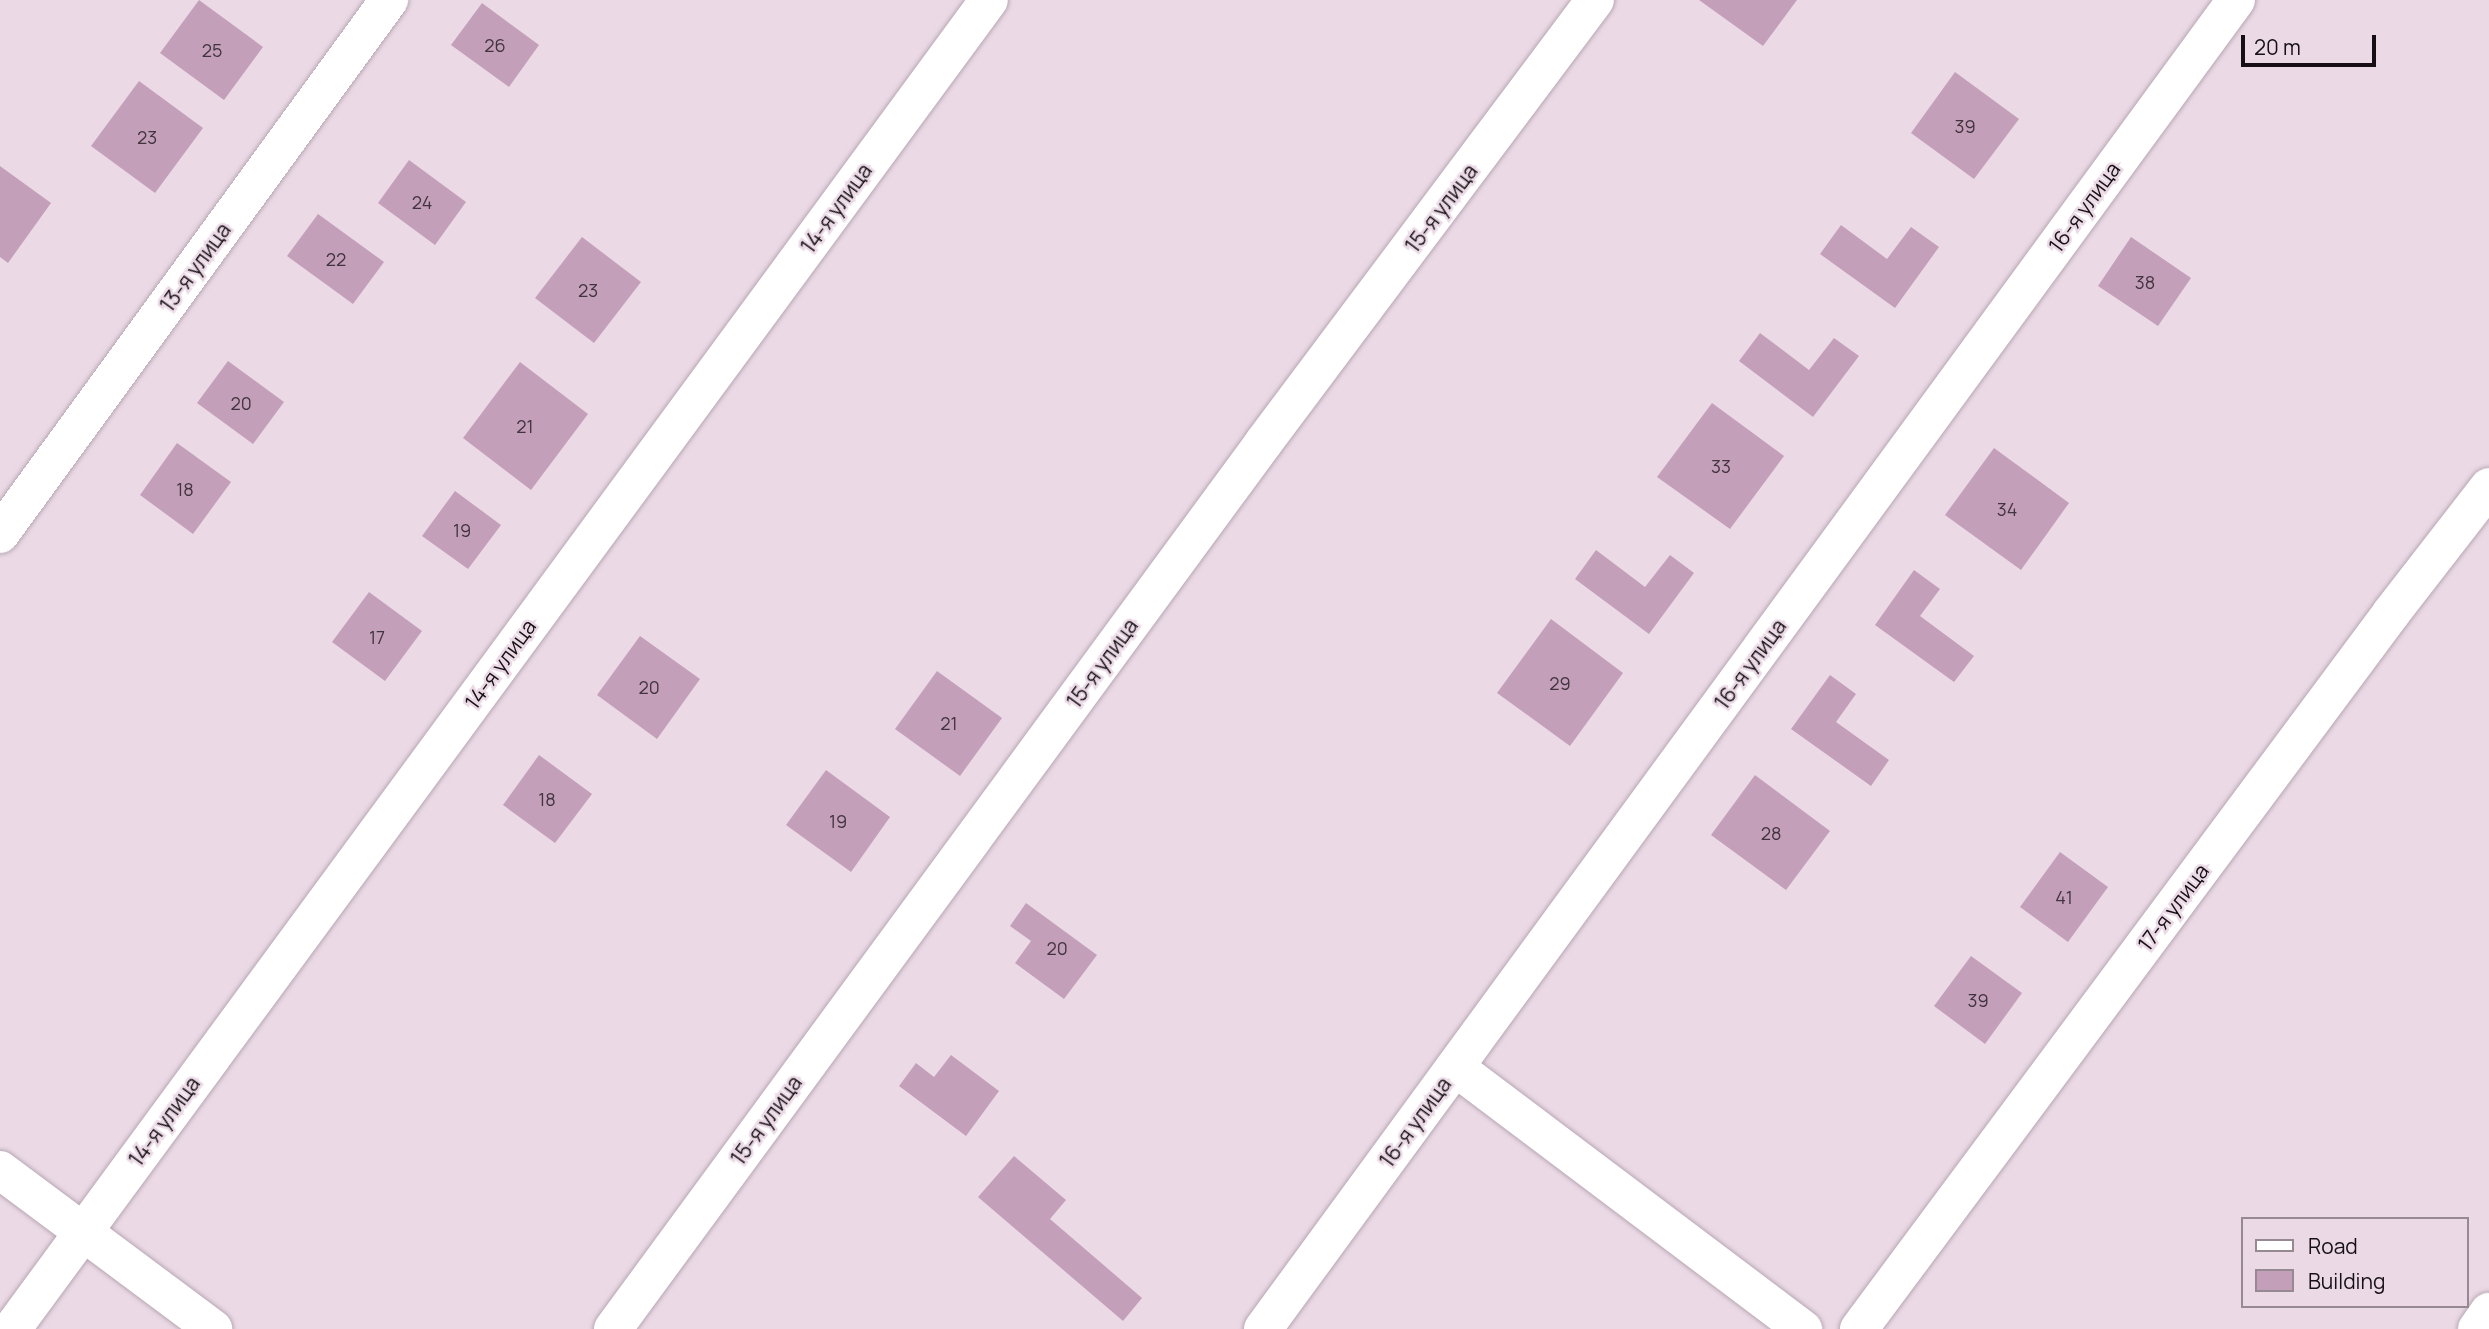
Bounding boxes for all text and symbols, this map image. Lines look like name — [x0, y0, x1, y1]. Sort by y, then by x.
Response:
scale bar — [2244, 21, 2379, 65]
text: 20 m — [2254, 33, 2301, 61]
house number: 26 — [484, 34, 506, 56]
house number: 25 — [202, 39, 222, 61]
house number: 39 — [1954, 115, 1976, 137]
house number: 23 — [137, 126, 157, 148]
street label: 16-я улица — [2043, 157, 2125, 257]
street label: 14-я улица — [795, 158, 877, 258]
street label: 15-я улица — [1400, 159, 1482, 257]
house number: 24 — [412, 191, 432, 213]
street label: 13-я улица — [154, 218, 236, 316]
house number: 22 — [326, 248, 346, 270]
house number: 38 — [2135, 271, 2155, 293]
house number: 23 — [578, 279, 598, 301]
house number: 20 — [230, 392, 252, 414]
house number: 21 — [516, 415, 534, 437]
house number: 33 — [1711, 455, 1731, 477]
house number: 18 — [176, 478, 194, 500]
house number: 34 — [1997, 498, 2017, 520]
house number: 19 — [453, 519, 471, 541]
street label: 15-я улица — [1061, 613, 1143, 713]
street label: 14-я улица — [459, 614, 541, 714]
street label: 16-я улица — [1709, 614, 1791, 714]
house number: 17 — [369, 626, 385, 648]
house number: 29 — [1549, 672, 1571, 694]
house number: 20 — [638, 676, 660, 698]
house number: 21 — [940, 712, 958, 734]
house number: 18 — [538, 788, 556, 810]
house number: 19 — [829, 810, 847, 832]
house number: 28 — [1761, 822, 1781, 844]
street label: 17-я улица — [2132, 859, 2214, 955]
house number: 41 — [2055, 886, 2073, 908]
house number: 20 — [1046, 937, 1068, 959]
house number: 39 — [1967, 989, 1989, 1011]
street label: 15-я улица — [725, 1070, 807, 1170]
street label: 14-я улица — [123, 1071, 205, 1171]
street label: 16-я улица — [1374, 1072, 1456, 1172]
legend — [2240, 1217, 2468, 1308]
text: Road — [2308, 1232, 2358, 1260]
text: Building — [2308, 1267, 2385, 1295]

